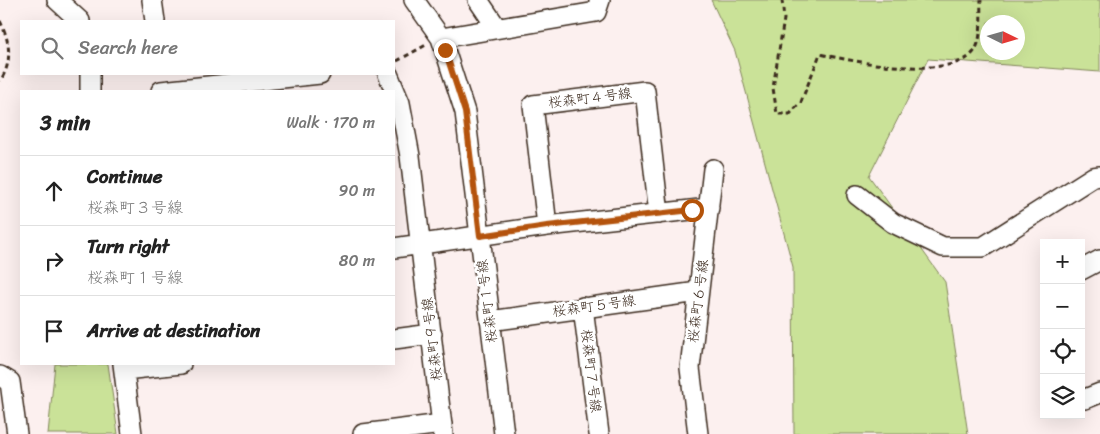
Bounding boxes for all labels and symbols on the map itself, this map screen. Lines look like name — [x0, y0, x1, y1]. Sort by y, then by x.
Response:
north arrow — [980, 15, 1025, 60]
route end — [434, 39, 457, 62]
street label: 桜森町４号線 — [547, 80, 633, 116]
route start — [681, 199, 704, 222]
street label: 桜森町１号線 — [469, 258, 505, 344]
street label: 桜森町６号線 — [680, 258, 716, 344]
street label: 桜森町５号線 — [551, 288, 637, 324]
street label: 桜森町９号線 — [414, 296, 450, 382]
street label: 桜森町７号線 — [573, 328, 609, 414]

